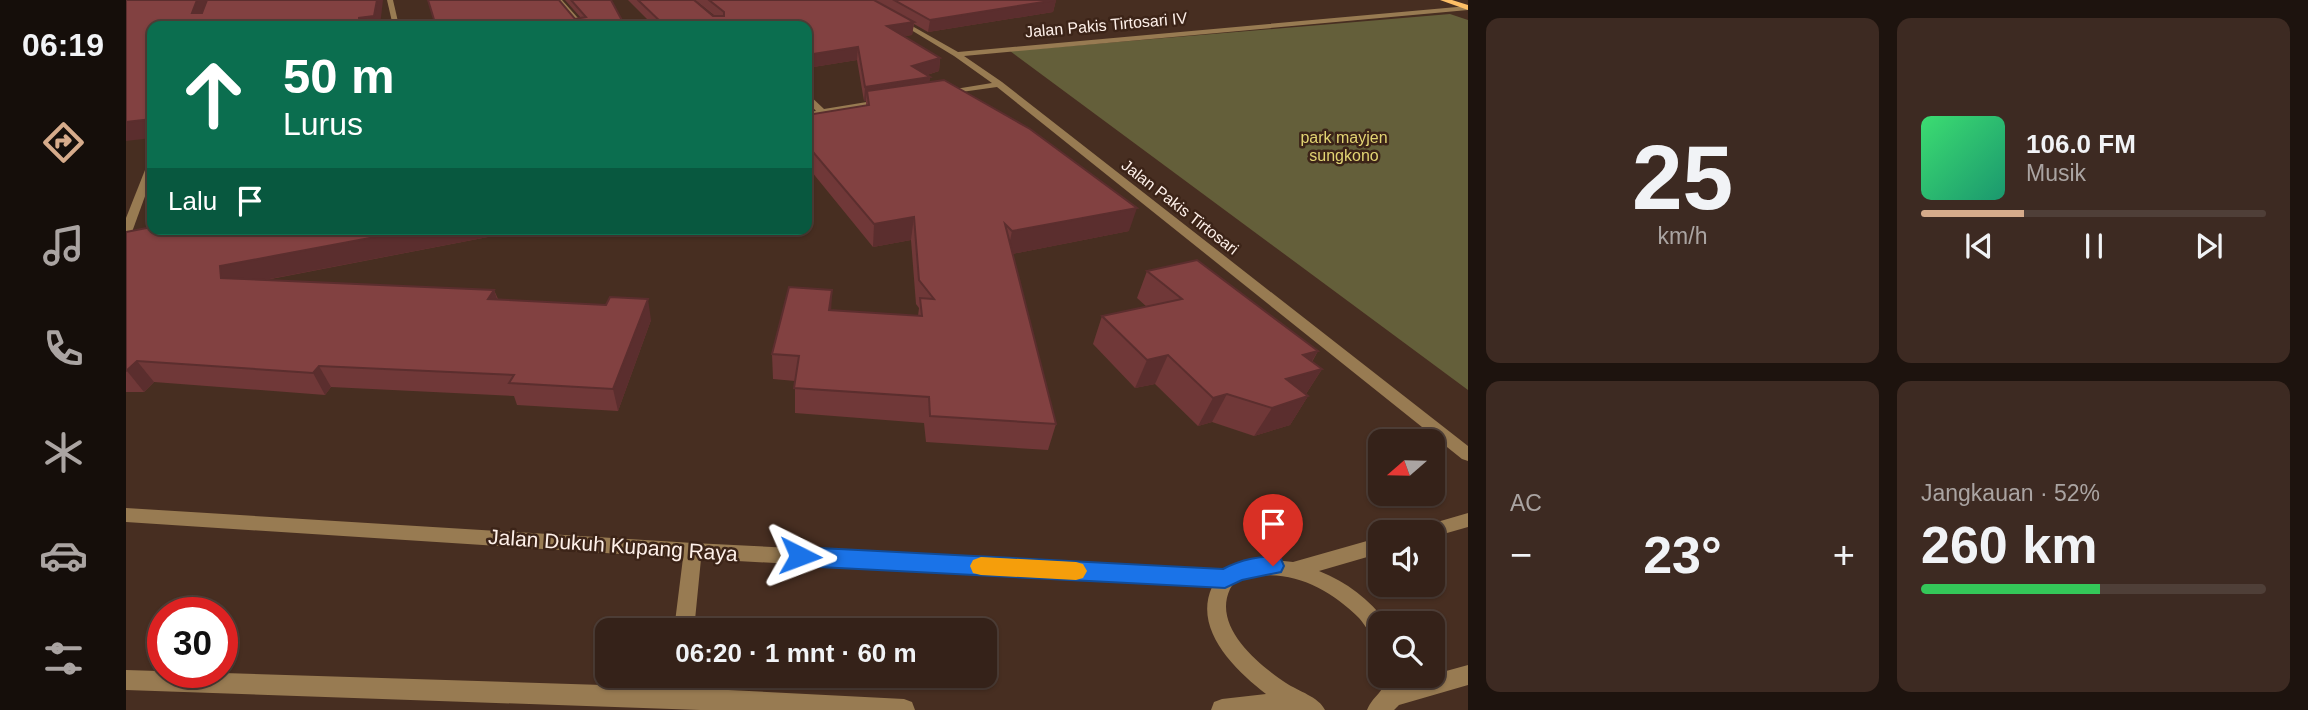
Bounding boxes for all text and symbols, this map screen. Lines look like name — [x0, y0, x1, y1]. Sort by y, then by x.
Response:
street label: Jalan Pakis Tirtosari IV — [1024, 9, 1188, 41]
text: 06:19 — [22, 27, 104, 63]
icon: ahead — [168, 49, 259, 140]
text: 50 m — [283, 49, 395, 103]
text: Lurus — [283, 106, 363, 142]
icon: directions — [39, 118, 88, 167]
text: 25 — [1632, 127, 1733, 228]
park label: park mayjen sungkono — [1300, 129, 1388, 164]
text: 106.0 FM — [2026, 129, 2136, 159]
street label: Jalan Pakis Tirtosari — [1118, 156, 1242, 258]
text: Musik — [2026, 160, 2086, 186]
icon: arrive — [231, 182, 269, 220]
text: Lalu — [168, 186, 217, 216]
icon: music — [39, 221, 88, 270]
text: km/h — [1658, 223, 1707, 249]
icon: previous — [1960, 227, 1998, 265]
icon: pause — [2075, 227, 2113, 265]
icon: next — [2190, 227, 2228, 265]
icon: phone — [39, 324, 88, 373]
icon: climate — [39, 428, 88, 477]
north arrow — [1368, 429, 1446, 506]
map controls — [1368, 429, 1445, 688]
text: Jangkauan · 52% — [1921, 480, 2100, 506]
text: AC — [1510, 490, 1542, 516]
pin — [1243, 494, 1303, 566]
icon: arrive — [1254, 505, 1292, 543]
text: 260 km — [1921, 516, 2097, 574]
position arrow — [763, 519, 837, 593]
button: sound — [1368, 520, 1445, 597]
street label: Jalan Dukuh Kupang Raya — [488, 525, 739, 565]
text: 23° — [1643, 526, 1722, 584]
icon: car — [39, 531, 88, 580]
text: − — [1510, 534, 1532, 576]
text: + — [1833, 534, 1855, 576]
speed limit sign: 30 — [147, 597, 238, 688]
button: search — [1368, 611, 1445, 688]
icon: filters — [39, 634, 88, 683]
text: 06:20 · 1 mnt · 60 m — [675, 638, 917, 668]

